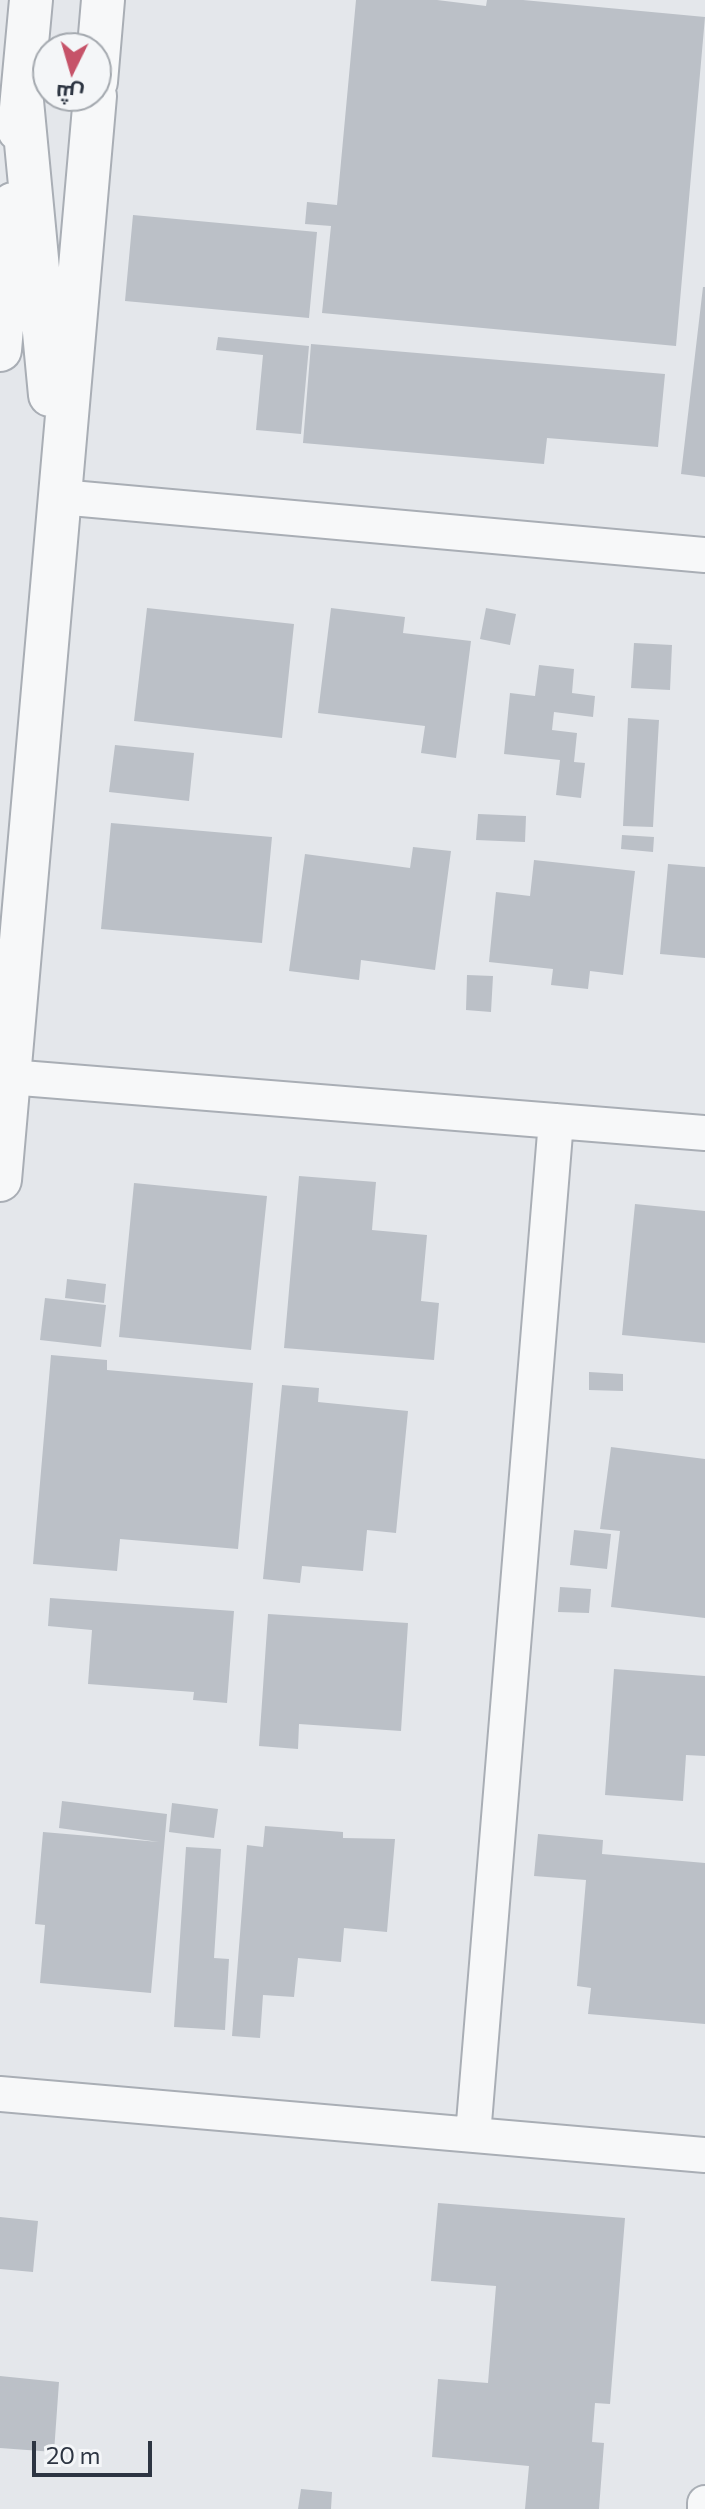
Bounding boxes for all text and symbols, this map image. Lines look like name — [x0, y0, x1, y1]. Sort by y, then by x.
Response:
north arrow — [32, 32, 112, 112]
text: ش — [55, 80, 85, 109]
scale bar — [36, 2425, 156, 2475]
text: 20 m — [46, 2440, 100, 2469]

